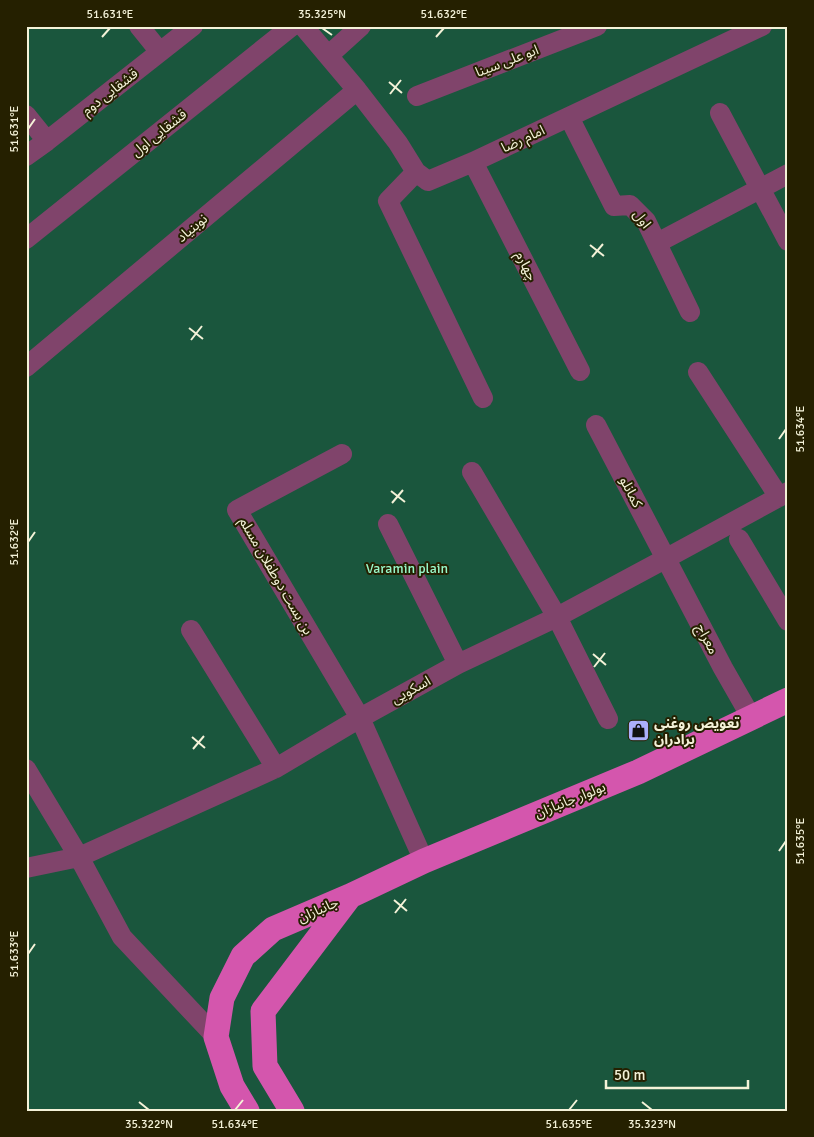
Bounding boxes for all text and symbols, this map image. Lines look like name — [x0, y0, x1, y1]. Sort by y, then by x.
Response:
text: 51.631°E — [87, 7, 134, 22]
text: 35.325°N — [298, 7, 346, 22]
text: 51.632°E — [421, 7, 468, 22]
street label: ابو علی سینا — [473, 41, 541, 81]
street label: قشقایی دوم — [79, 65, 143, 121]
text: 51.631°E — [7, 105, 22, 152]
street label: قشقایی اول — [128, 106, 190, 160]
street label: امام رضا — [499, 122, 548, 158]
street label: اول — [629, 206, 655, 232]
street label: نوبنیاد — [173, 210, 211, 246]
street label: چهارم — [510, 248, 541, 284]
text: 51.634°E — [793, 405, 808, 452]
street label: کمانلو — [616, 474, 646, 511]
street label: بن بست دوطفلان مسلم — [234, 514, 317, 639]
text: 51.632°E — [7, 518, 22, 565]
park label: Varamin plain — [366, 560, 448, 577]
street label: معراج — [690, 621, 722, 658]
street label: اسکویی — [388, 672, 434, 708]
place label: تعویض روغنی برادران — [654, 715, 739, 748]
shop icon: تعویض روغنی برادران — [626, 719, 650, 743]
street label: بولوار جانبازان — [532, 778, 608, 822]
text: 51.635°E — [793, 817, 808, 864]
street label: جانبازان — [295, 894, 341, 926]
text: 51.633°E — [7, 930, 22, 977]
scale bar — [606, 1057, 749, 1089]
text: 50 m — [614, 1066, 645, 1084]
text: 35.322°N — [125, 1117, 173, 1132]
text: 51.634°E — [212, 1117, 259, 1132]
text: 51.635°E — [546, 1117, 593, 1132]
text: 35.323°N — [628, 1117, 676, 1132]

